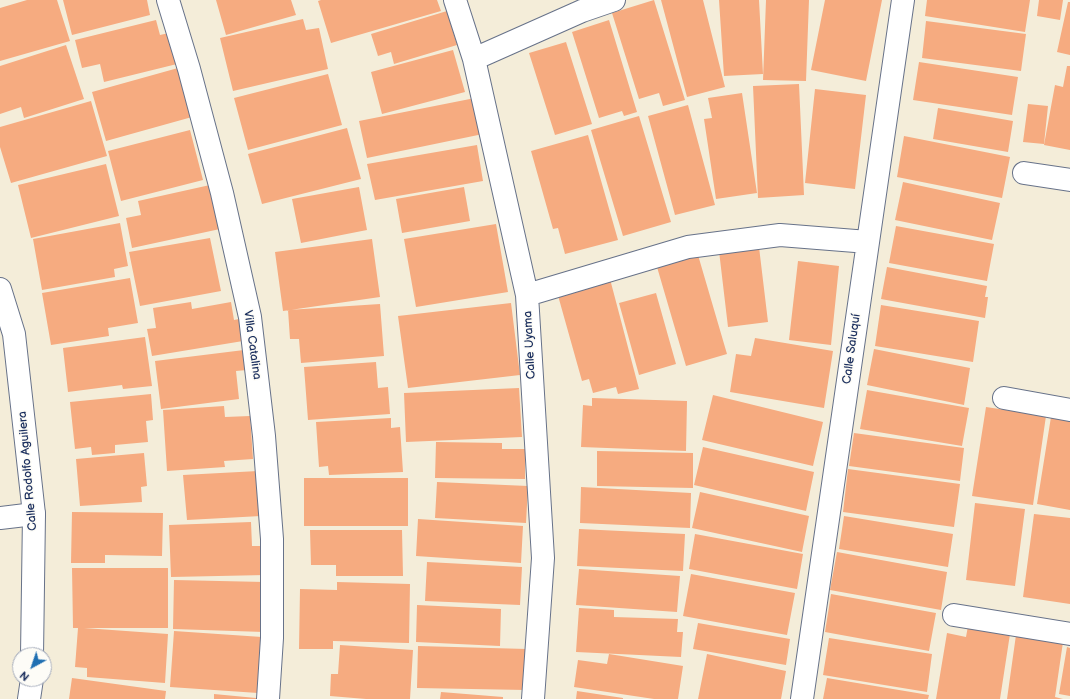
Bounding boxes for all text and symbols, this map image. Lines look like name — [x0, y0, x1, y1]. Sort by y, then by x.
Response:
street label: Villa Catalina — [240, 309, 264, 381]
street label: Calle Uyama — [521, 311, 539, 379]
street label: Calle Saluquí — [840, 313, 864, 385]
street label: Calle Rodolfo Aguilera — [16, 411, 40, 531]
north arrow — [12, 647, 52, 687]
text: N — [17, 668, 32, 683]

